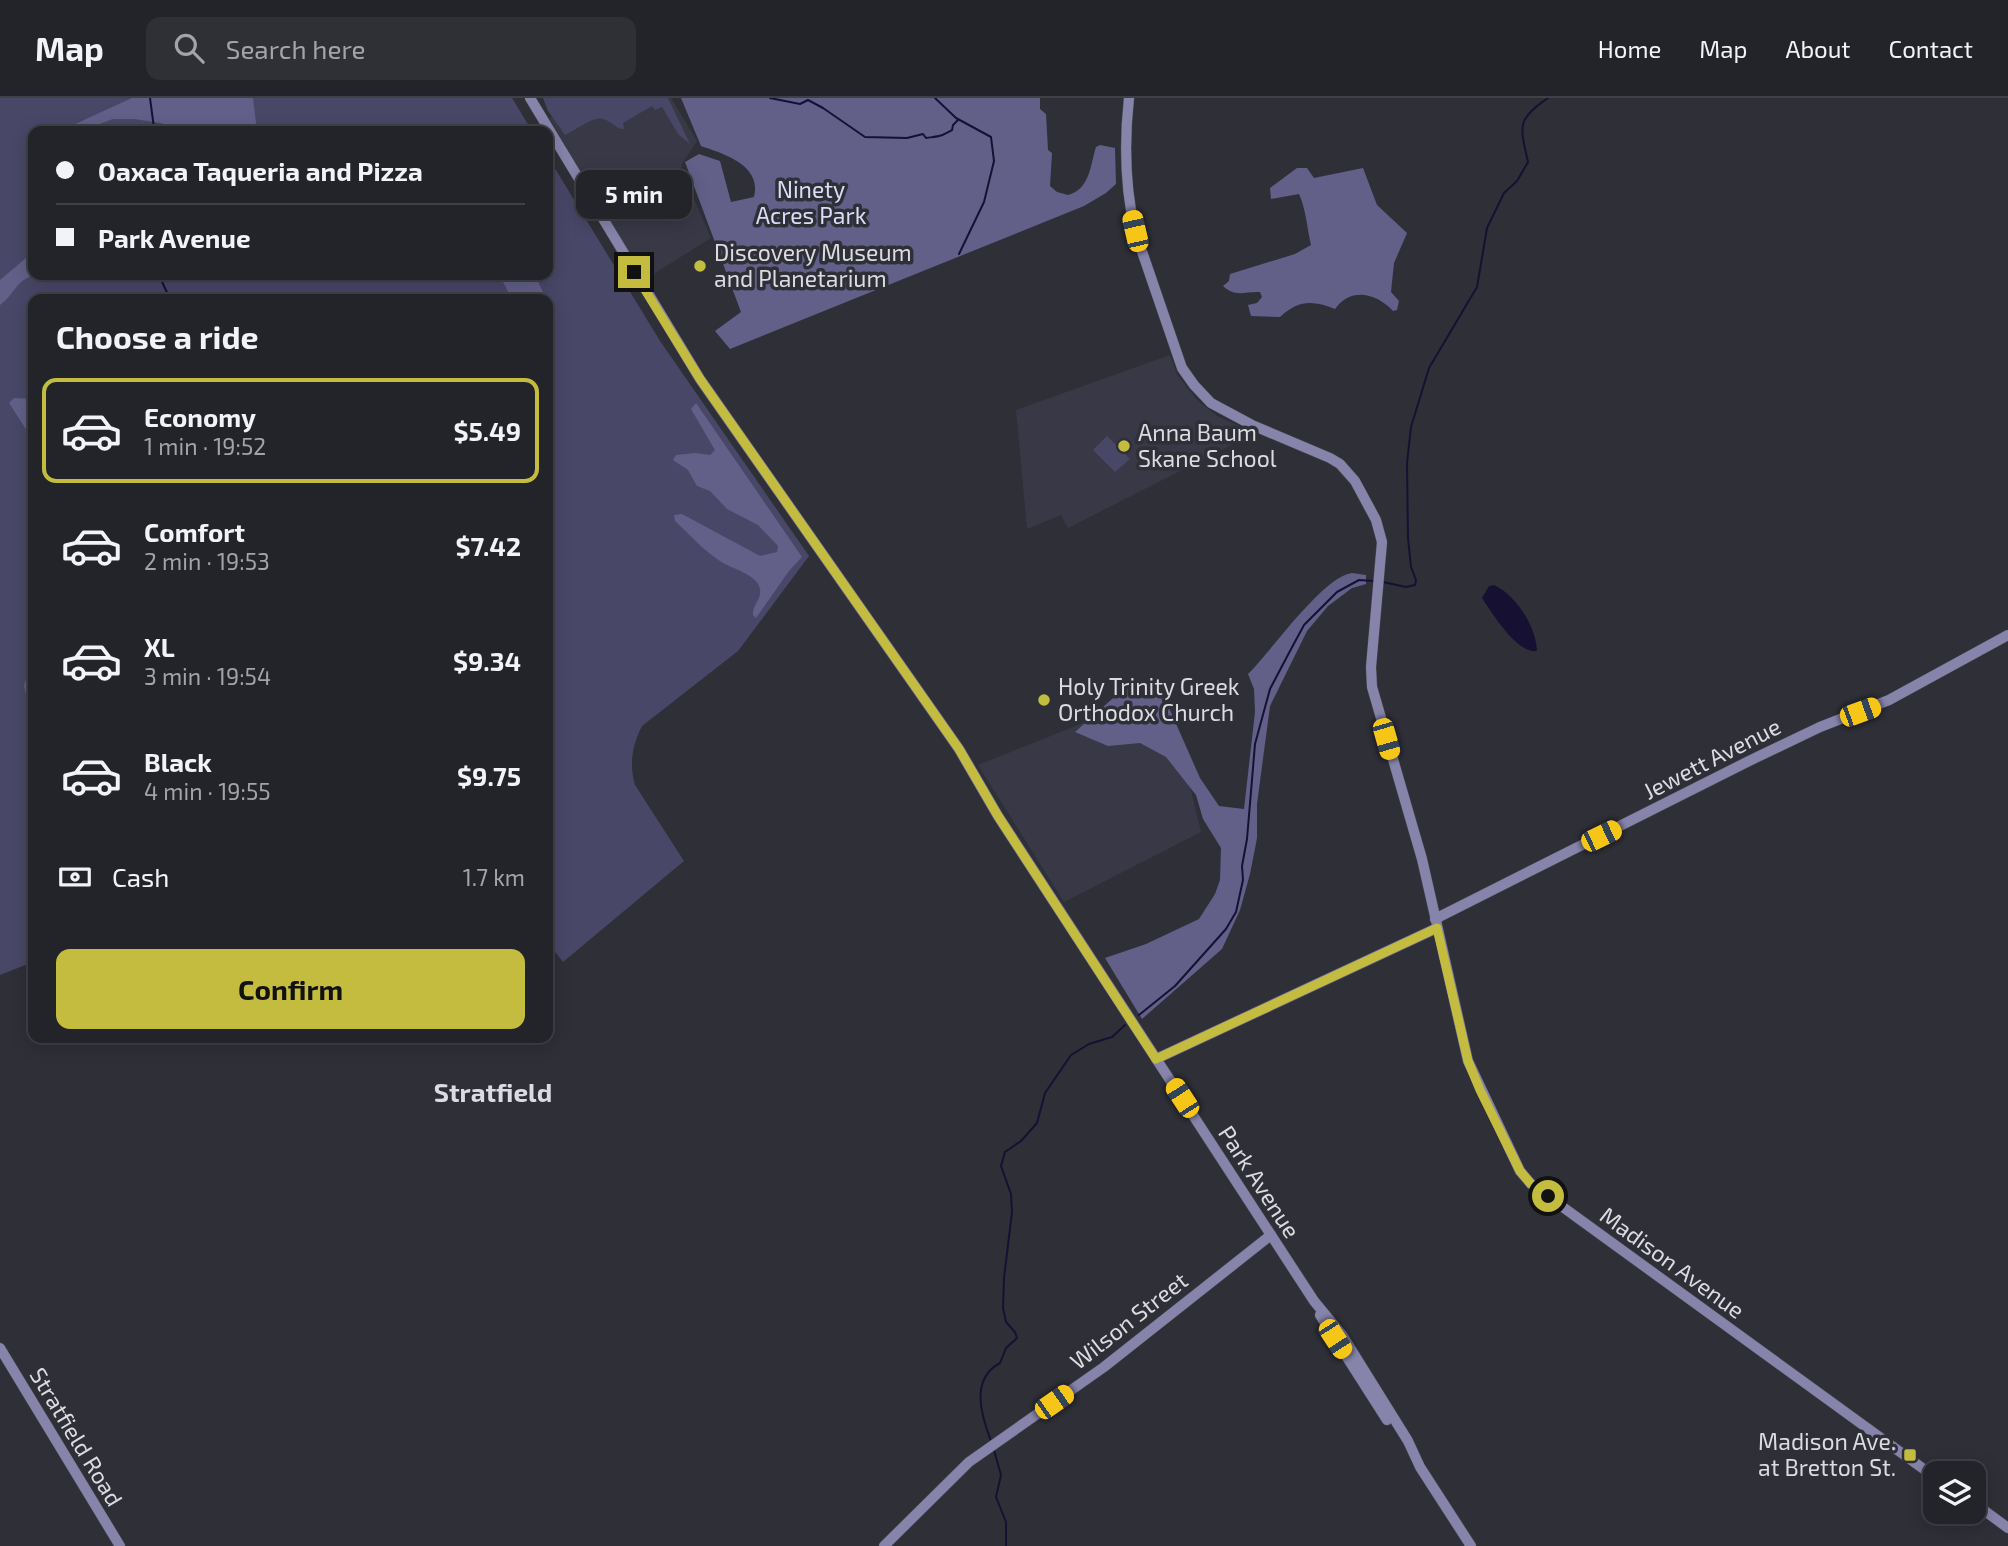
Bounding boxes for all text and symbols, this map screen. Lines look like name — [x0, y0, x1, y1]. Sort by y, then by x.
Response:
search box — [146, 17, 636, 80]
text: Map — [35, 28, 104, 68]
icon: search — [170, 29, 208, 67]
text: Search here — [226, 33, 365, 64]
text: Home — [1598, 34, 1661, 63]
text: Map — [1699, 34, 1747, 63]
text: About — [1785, 34, 1851, 63]
text: Contact — [1889, 34, 1973, 63]
text: Oaxaca Taqueria and Pizza — [98, 155, 423, 186]
callout: 5 min — [576, 170, 692, 220]
park label: Ninety Acres Park — [756, 175, 867, 229]
text: 5 min — [605, 180, 663, 208]
car — [1121, 208, 1150, 254]
text: Park Avenue — [98, 222, 251, 253]
place label: Discovery Museum and Planetarium — [714, 238, 912, 292]
route end — [618, 256, 650, 288]
marker: Discovery Museum and Planetarium — [692, 258, 708, 274]
text: Choose a ride — [56, 317, 259, 355]
icon: car — [60, 399, 123, 462]
text: Economy — [144, 401, 256, 432]
text: $5.49 — [453, 415, 521, 446]
place label: Anna Baum Skane School — [1138, 418, 1277, 472]
text: 1 min · 19:52 — [144, 432, 266, 460]
marker: Anna Baum Skane School — [1116, 438, 1132, 454]
icon: car — [60, 514, 123, 577]
text: Comfort — [144, 516, 245, 547]
text: $7.42 — [455, 530, 521, 561]
text: 2 min · 19:53 — [144, 547, 270, 575]
icon: car — [60, 629, 123, 692]
text: XL — [144, 631, 175, 662]
text: $9.34 — [453, 645, 521, 676]
text: 3 min · 19:54 — [144, 662, 271, 690]
place label: Holy Trinity Greek Orthodox Church — [1058, 672, 1240, 726]
marker: Holy Trinity Greek Orthodox Church — [1036, 692, 1052, 708]
car — [1837, 695, 1884, 729]
street label: Jewett Avenue — [1638, 711, 1785, 805]
car — [1371, 716, 1402, 762]
icon: car — [60, 744, 123, 807]
text: Black — [144, 746, 212, 777]
text: $9.75 — [457, 760, 521, 791]
text: 4 min · 19:55 — [144, 777, 271, 805]
car — [1578, 817, 1625, 855]
icon: cash — [56, 858, 94, 896]
text: Cash — [112, 861, 169, 892]
text: 1.7 km — [463, 863, 525, 891]
button: Confirm — [56, 949, 525, 1029]
car — [1162, 1075, 1203, 1121]
district label: Stratfield — [434, 1076, 552, 1107]
street label: Park Avenue — [1213, 1120, 1307, 1243]
route start — [1532, 1180, 1564, 1212]
street label: Madison Avenue — [1595, 1200, 1750, 1324]
street label: Wilson Street — [1064, 1265, 1193, 1375]
car — [1315, 1316, 1356, 1362]
street label: Stratfield Road — [25, 1362, 129, 1511]
car — [1031, 1381, 1078, 1423]
place label: Madison Ave. at Bretton St. — [1758, 1427, 1896, 1481]
marker: Madison Ave. at Bretton St. — [1902, 1447, 1918, 1463]
map controls — [1923, 1461, 1986, 1524]
button: layers — [1923, 1461, 1986, 1524]

